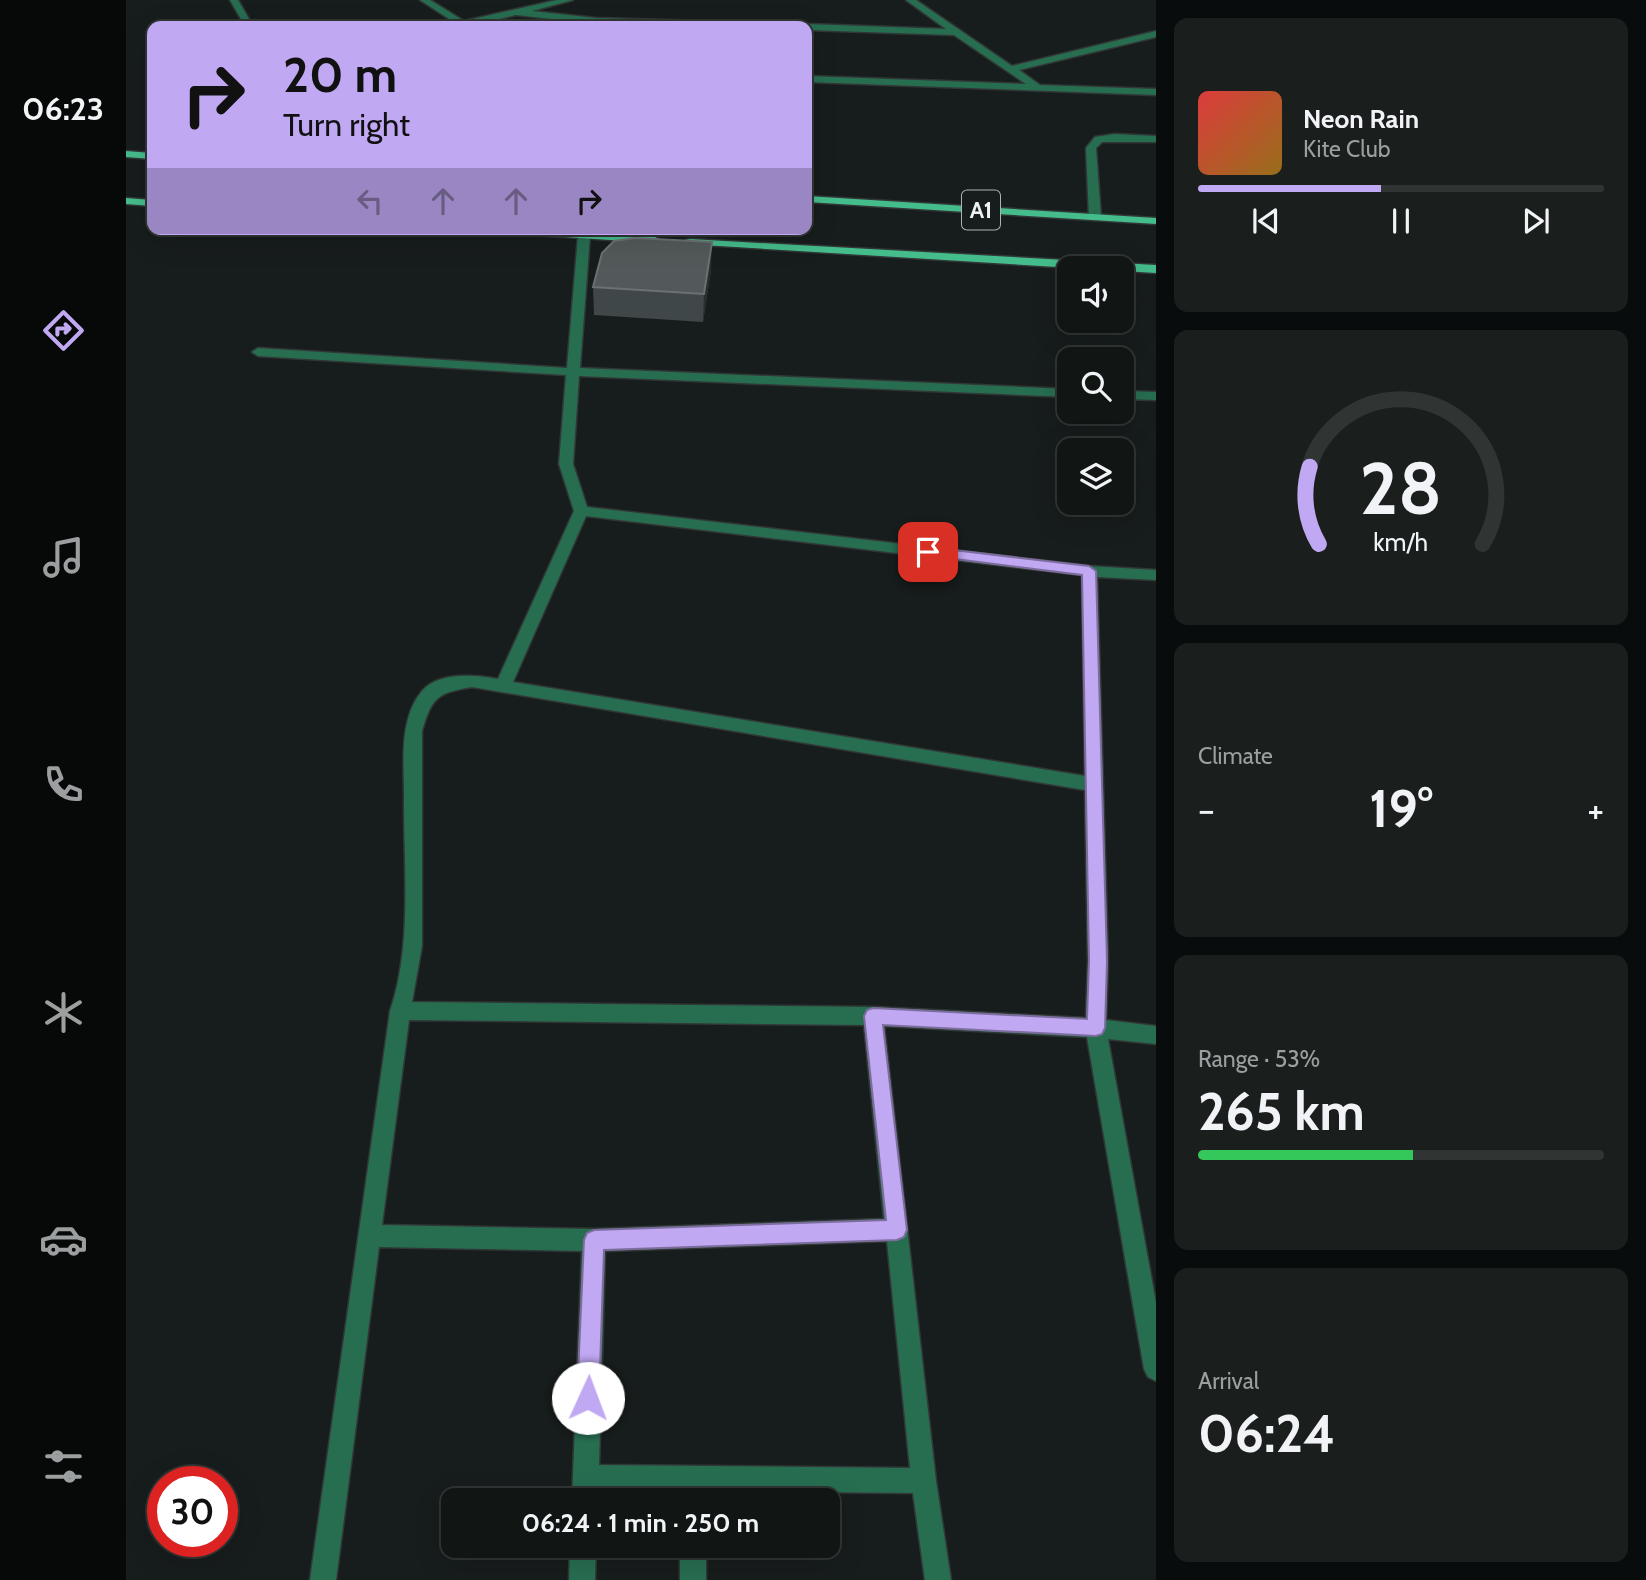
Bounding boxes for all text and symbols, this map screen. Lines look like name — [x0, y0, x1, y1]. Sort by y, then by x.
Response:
text: 20 m — [283, 45, 397, 104]
icon: right — [168, 49, 259, 140]
text: 06:23 — [22, 89, 104, 128]
text: Neon Rain — [1303, 103, 1419, 135]
text: Turn right — [283, 105, 410, 144]
text: Kite Club — [1303, 135, 1390, 163]
icon: left — [351, 182, 389, 220]
icon: ahead — [424, 182, 462, 220]
icon: ahead — [497, 182, 535, 220]
icon: right — [570, 182, 608, 220]
road number: A1 — [962, 190, 1000, 230]
icon: previous — [1247, 202, 1285, 240]
icon: pause — [1382, 202, 1420, 240]
icon: next — [1517, 202, 1555, 240]
map controls — [1057, 256, 1134, 515]
button: sound — [1057, 256, 1134, 333]
icon: directions — [39, 306, 88, 355]
button: search — [1057, 347, 1134, 424]
button: layers — [1057, 438, 1134, 515]
text: 28 — [1360, 444, 1442, 532]
pin — [898, 522, 958, 582]
text: km/h — [1374, 526, 1428, 556]
icon: music — [39, 533, 88, 582]
icon: arrive — [909, 533, 947, 571]
text: Climate — [1198, 742, 1273, 770]
icon: phone — [39, 760, 88, 809]
text: 19° — [1369, 777, 1433, 840]
text: − — [1198, 786, 1215, 833]
text: + — [1587, 786, 1604, 833]
icon: climate — [39, 988, 88, 1037]
text: Range · 53% — [1198, 1045, 1320, 1073]
text: 265 km — [1198, 1080, 1365, 1143]
icon: car — [39, 1215, 88, 1264]
position arrow — [551, 1361, 625, 1435]
text: Arrival — [1198, 1367, 1259, 1395]
text: 06:24 — [1198, 1402, 1335, 1465]
icon: filters — [39, 1442, 88, 1491]
speed limit sign: 30 — [147, 1466, 238, 1557]
text: 06:24 · 1 min · 250 m — [522, 1507, 759, 1539]

